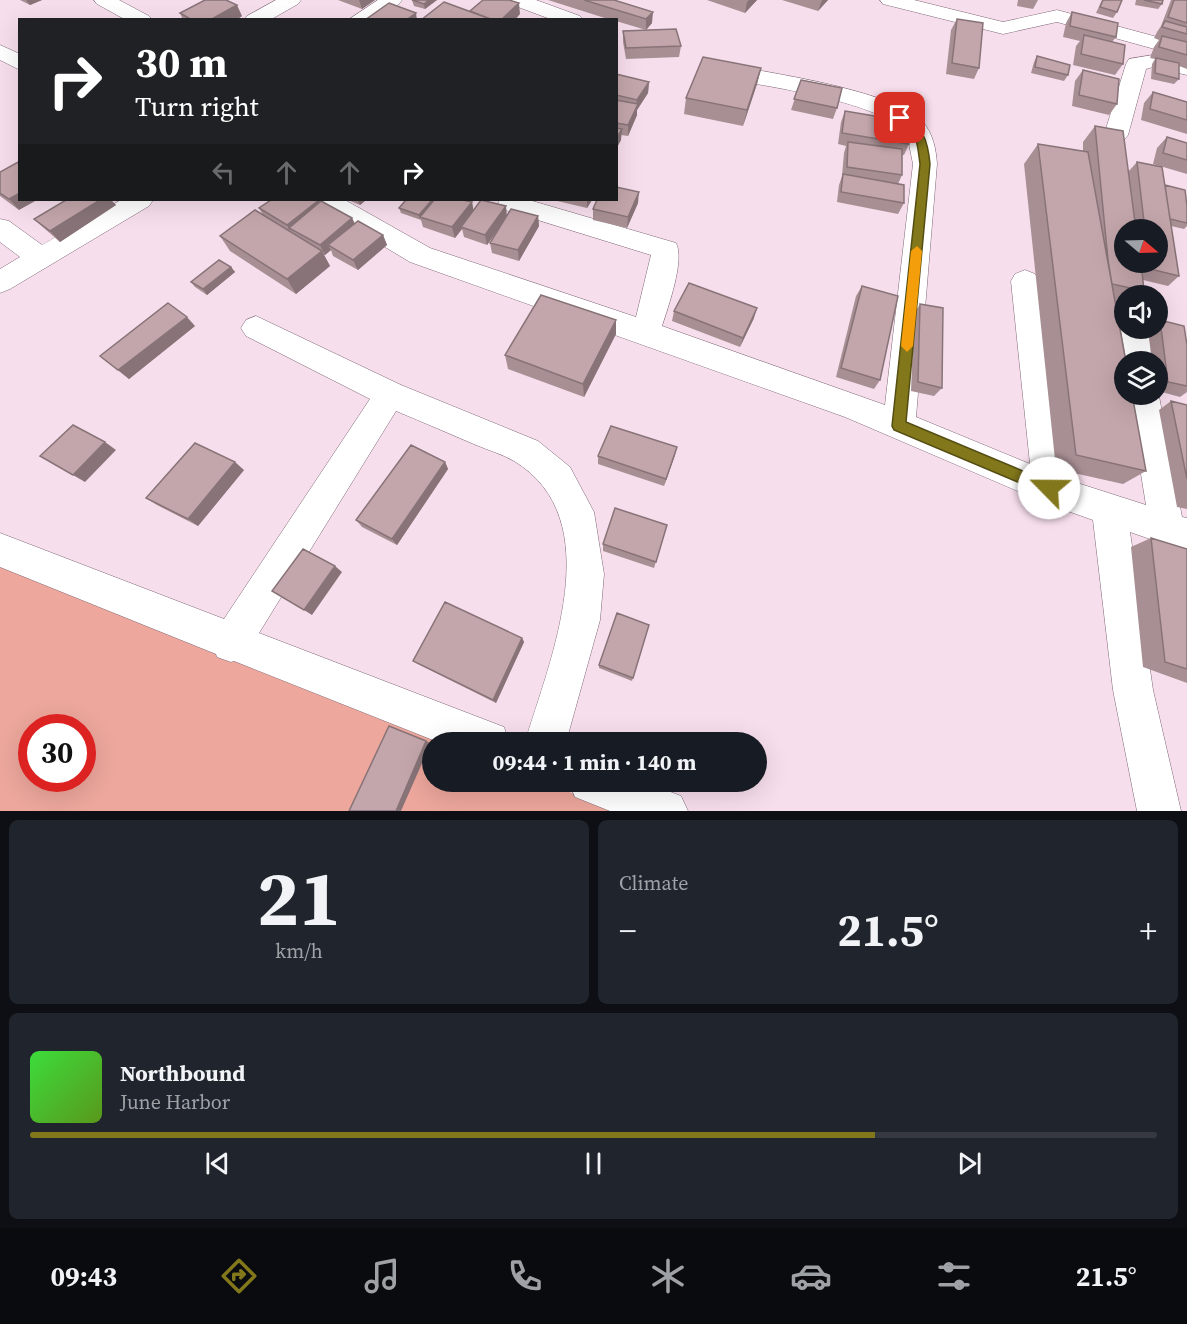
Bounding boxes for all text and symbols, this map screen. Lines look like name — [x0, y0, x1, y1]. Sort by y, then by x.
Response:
text: 30 m — [135, 33, 228, 91]
icon: right — [36, 42, 114, 120]
text: Turn right — [135, 88, 259, 125]
pin — [874, 92, 925, 143]
icon: arrive — [883, 101, 916, 134]
icon: left — [207, 156, 240, 189]
icon: ahead — [270, 156, 303, 189]
icon: ahead — [333, 156, 366, 189]
icon: right — [396, 156, 429, 189]
north arrow — [1114, 219, 1168, 273]
map controls — [1114, 219, 1168, 405]
button: sound — [1114, 285, 1168, 339]
button: layers — [1114, 351, 1168, 405]
position arrow — [1017, 456, 1081, 520]
speed limit sign: 30 — [18, 714, 96, 792]
text: 09:44 · 1 min · 140 m — [493, 747, 696, 777]
text: 21 — [257, 844, 341, 951]
text: Climate — [619, 869, 688, 897]
text: 21.5° — [837, 899, 939, 961]
text: − — [619, 908, 637, 953]
text: + — [1140, 908, 1157, 953]
text: km/h — [275, 937, 323, 965]
text: Northbound — [120, 1058, 245, 1088]
text: June Harbor — [120, 1088, 230, 1116]
icon: previous — [201, 1147, 234, 1180]
icon: pause — [577, 1147, 610, 1180]
icon: next — [953, 1147, 986, 1180]
icon: directions — [218, 1255, 260, 1297]
icon: music — [361, 1255, 403, 1297]
icon: phone — [504, 1255, 546, 1297]
icon: climate — [647, 1255, 689, 1297]
icon: car — [790, 1255, 832, 1297]
icon: filters — [933, 1255, 975, 1297]
text: 09:43 — [50, 1258, 117, 1295]
text: 21.5° — [1076, 1258, 1137, 1295]

